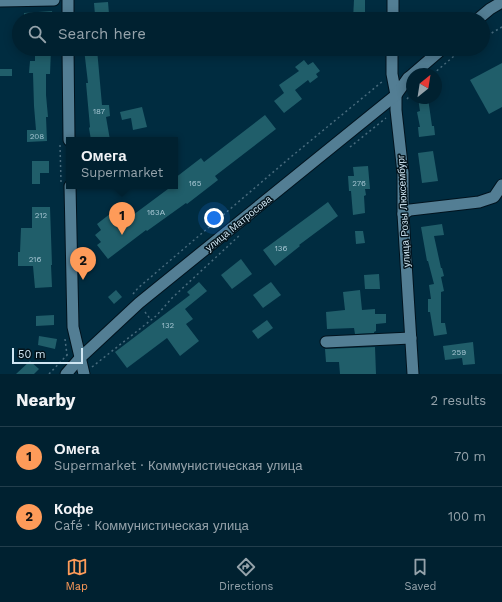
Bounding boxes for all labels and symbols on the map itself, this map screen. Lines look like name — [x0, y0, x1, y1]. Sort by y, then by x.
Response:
north arrow — [406, 68, 442, 104]
house number: 187 — [93, 107, 106, 116]
house number: 208 — [30, 132, 44, 141]
street label: улица Розы Люксембург — [395, 154, 412, 268]
house number: 165 — [189, 179, 202, 188]
house number: 276 — [352, 179, 366, 188]
street label: улица Матросова — [203, 193, 274, 253]
pin: 1 — [109, 202, 135, 235]
house number: 163А — [147, 208, 166, 217]
your location — [204, 208, 224, 228]
house number: 212 — [35, 211, 48, 220]
house number: 136 — [275, 244, 287, 253]
pin: 2 — [70, 247, 96, 280]
house number: 216 — [29, 255, 41, 264]
house number: 132 — [162, 321, 175, 330]
scale bar — [12, 346, 83, 365]
house number: 259 — [452, 348, 466, 357]

